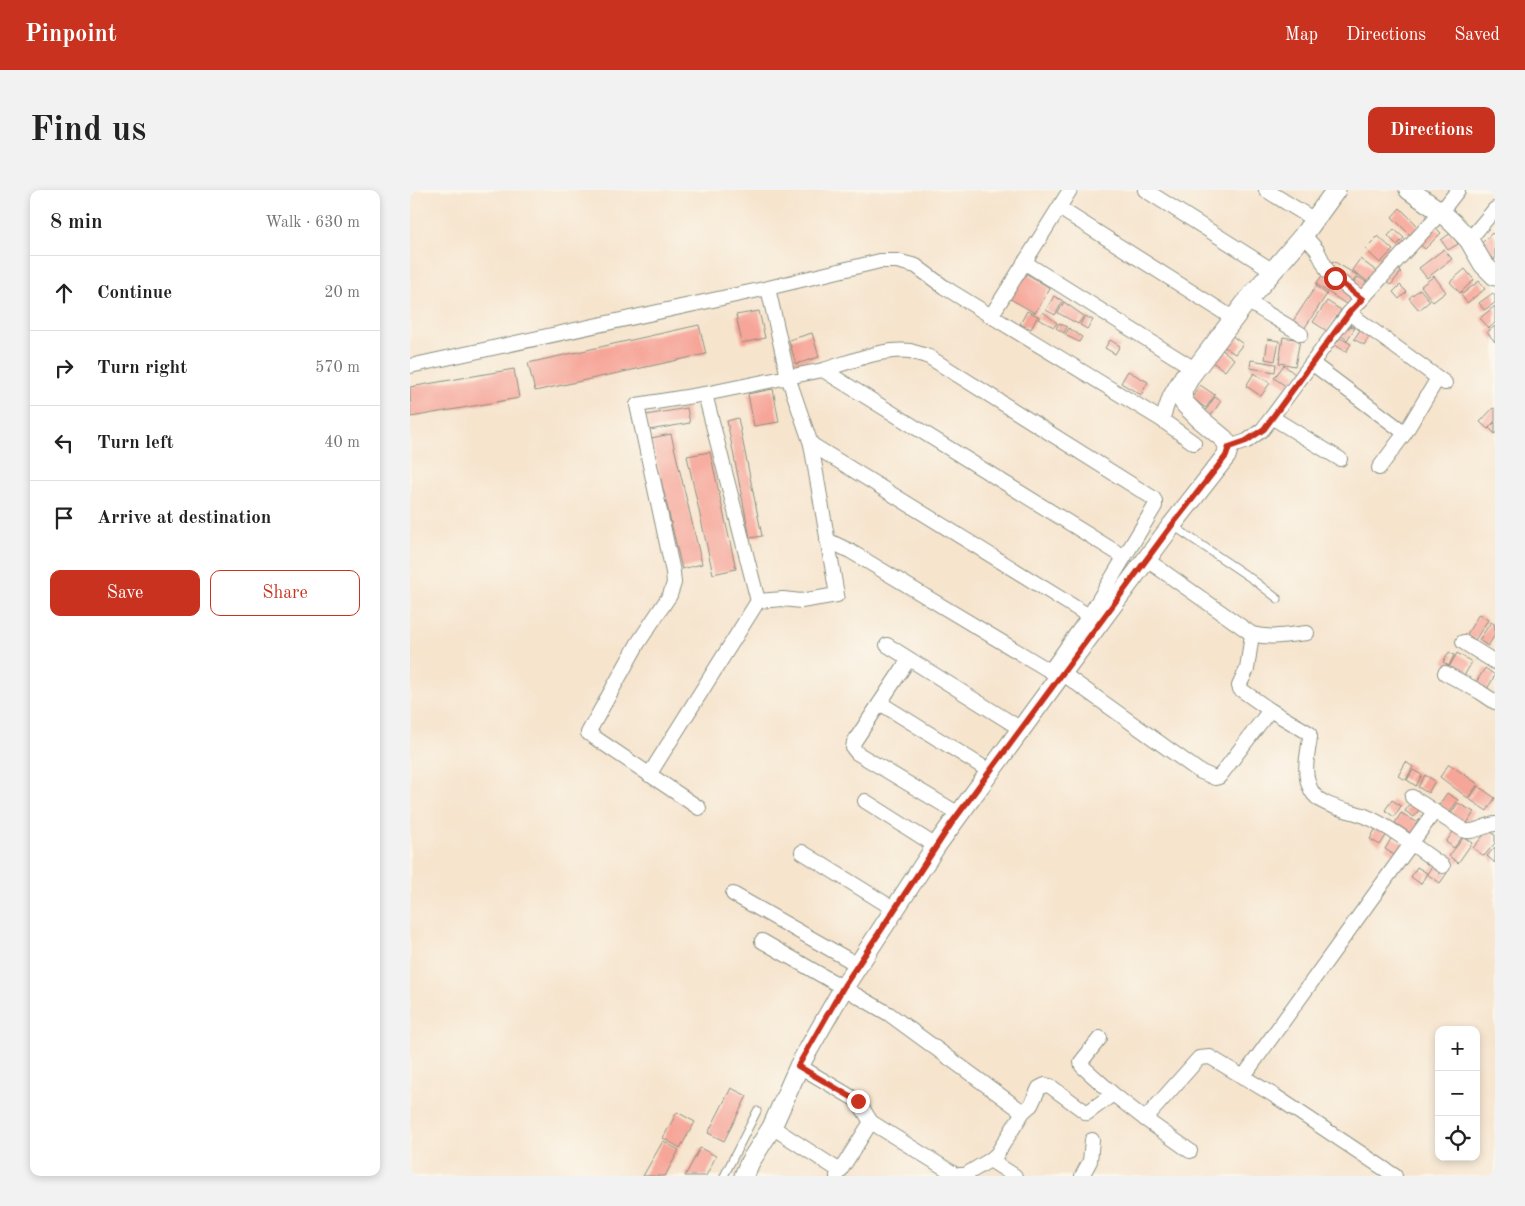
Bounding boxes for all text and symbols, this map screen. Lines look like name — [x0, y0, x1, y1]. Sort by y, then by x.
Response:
text: Pinpoint — [25, 23, 117, 47]
text: Map — [1285, 26, 1318, 44]
text: Directions — [1346, 26, 1426, 44]
text: Saved — [1454, 26, 1500, 44]
button: Directions — [1368, 107, 1495, 153]
text: Find us — [30, 113, 146, 148]
text: 8 min — [50, 212, 103, 233]
text: Walk · 630 m — [265, 215, 360, 231]
route start — [1324, 267, 1347, 290]
icon: ahead — [50, 279, 78, 307]
text: Continue — [97, 284, 172, 303]
text: 20 m — [324, 285, 360, 301]
icon: right — [50, 354, 78, 382]
text: Turn right — [97, 359, 187, 378]
text: 570 m — [315, 360, 360, 376]
icon: left — [50, 429, 78, 457]
text: Turn left — [97, 434, 174, 453]
text: 40 m — [324, 435, 360, 451]
icon: arrive — [50, 504, 78, 532]
text: Arrive at destination — [97, 509, 271, 528]
button: Save — [50, 570, 200, 616]
button: Share — [210, 570, 360, 616]
map controls — [1435, 1026, 1480, 1161]
button: + — [1435, 1026, 1480, 1071]
button: − — [1435, 1071, 1480, 1116]
route end — [847, 1090, 870, 1113]
button: locate — [1435, 1116, 1480, 1161]

